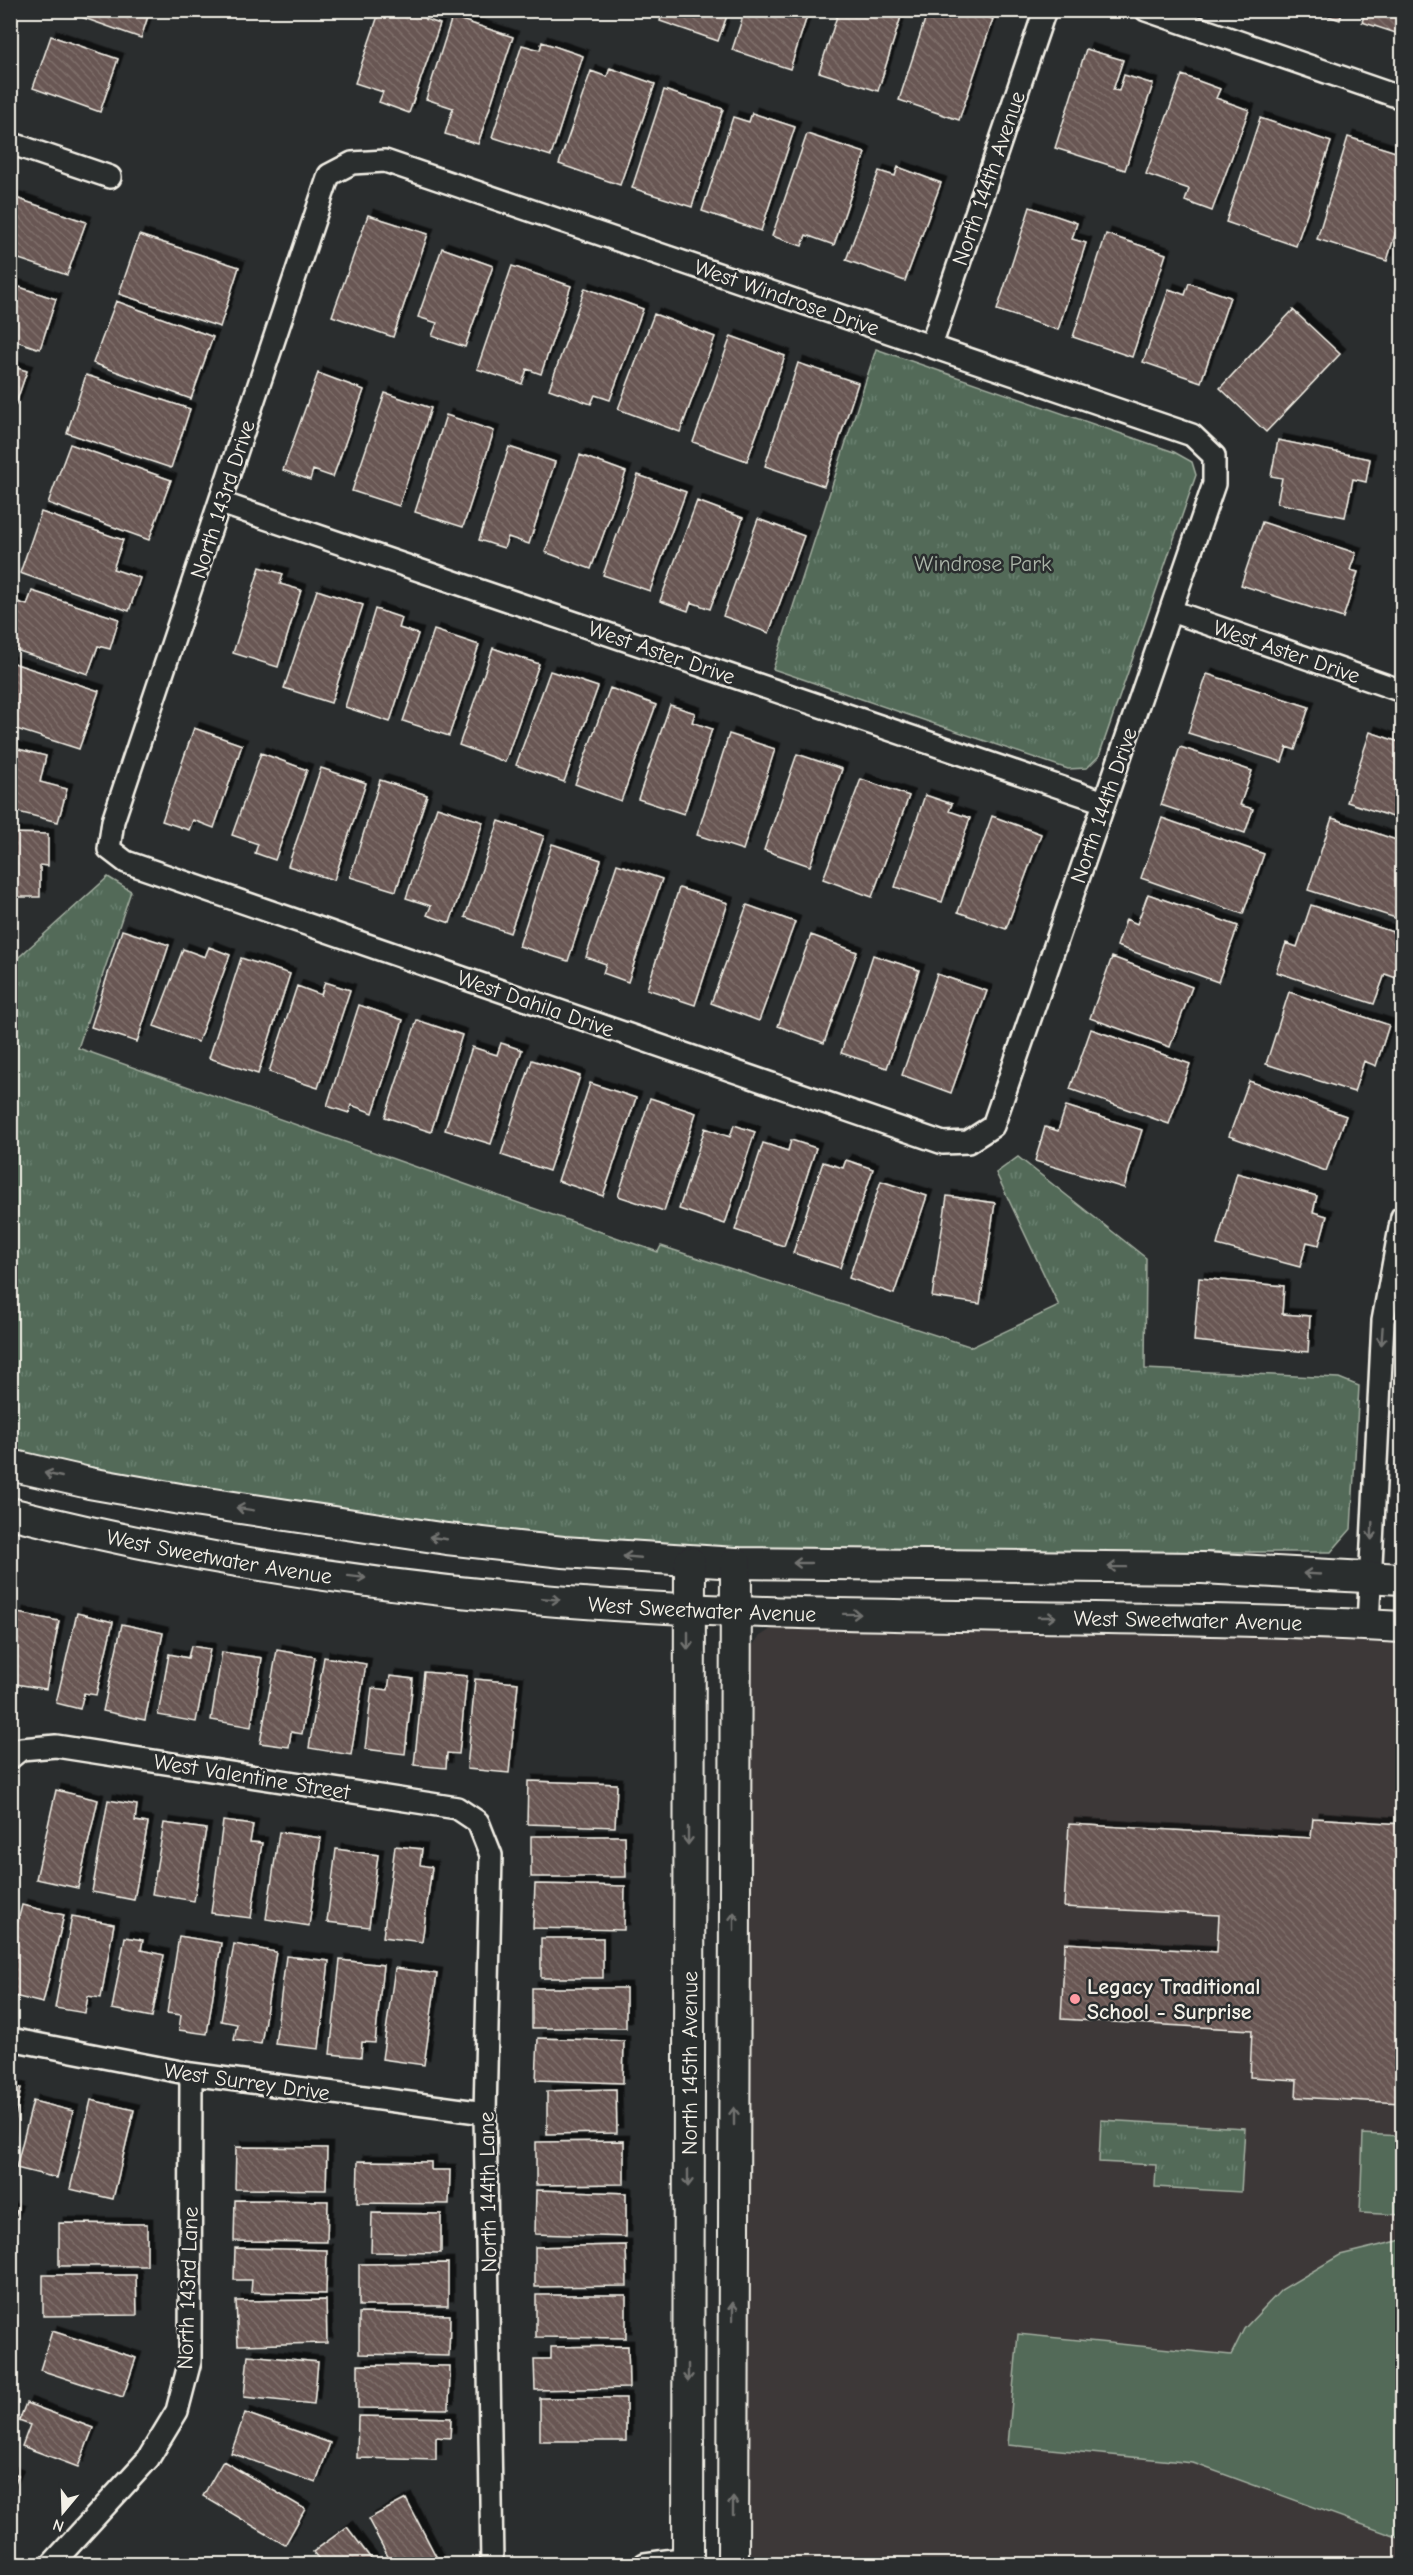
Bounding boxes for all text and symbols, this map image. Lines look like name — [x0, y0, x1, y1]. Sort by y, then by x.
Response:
street label: North 144th Avenue — [947, 88, 1031, 269]
street label: West Windrose Drive — [691, 254, 883, 342]
street label: North 143rd Drive — [185, 417, 261, 582]
park label: Windrose Park — [914, 551, 1052, 577]
street label: West Aster Drive — [1210, 615, 1363, 689]
street label: West Aster Drive — [585, 616, 738, 690]
street label: North 144th Drive — [1065, 724, 1143, 887]
street label: West Dahila Drive — [454, 965, 618, 1043]
one-way arrow — [1377, 1326, 1388, 1346]
one-way arrow — [44, 1468, 63, 1480]
one-way arrow — [235, 1504, 255, 1515]
one-way arrow — [1366, 1520, 1377, 1540]
street label: West Sweetwater Avenue — [104, 1524, 334, 1590]
one-way arrow — [428, 1532, 448, 1543]
one-way arrow — [622, 1551, 642, 1562]
one-way arrow — [792, 1558, 812, 1569]
one-way arrow — [1107, 1561, 1127, 1573]
one-way arrow — [1302, 1568, 1322, 1579]
one-way arrow — [346, 1572, 366, 1583]
street label: West Sweetwater Avenue — [587, 1591, 817, 1627]
one-way arrow — [540, 1594, 560, 1605]
street label: West Sweetwater Avenue — [1073, 1606, 1303, 1637]
one-way arrow — [841, 1608, 861, 1619]
one-way arrow — [1036, 1611, 1056, 1623]
one-way arrow — [682, 1630, 694, 1650]
street label: West Valentine Street — [152, 1749, 352, 1805]
one-way arrow — [682, 1825, 694, 1845]
one-way arrow — [728, 1912, 740, 1932]
street label: North 145th Avenue — [677, 1971, 703, 2155]
place label: Legacy Traditional School - Surprise — [1087, 1974, 1261, 2025]
marker: Legacy Traditional School - Surprise — [1068, 1992, 1082, 2006]
street label: West Surrey Drive — [162, 2057, 332, 2107]
one-way arrow — [728, 2107, 740, 2127]
street label: North 144th Lane — [474, 2111, 502, 2273]
one-way arrow — [682, 2167, 694, 2187]
street label: North 143rd Lane — [172, 2206, 204, 2370]
one-way arrow — [727, 2302, 739, 2322]
one-way arrow — [682, 2362, 694, 2382]
north arrow — [33, 2482, 93, 2542]
one-way arrow — [727, 2497, 739, 2517]
text: N — [51, 2515, 66, 2535]

